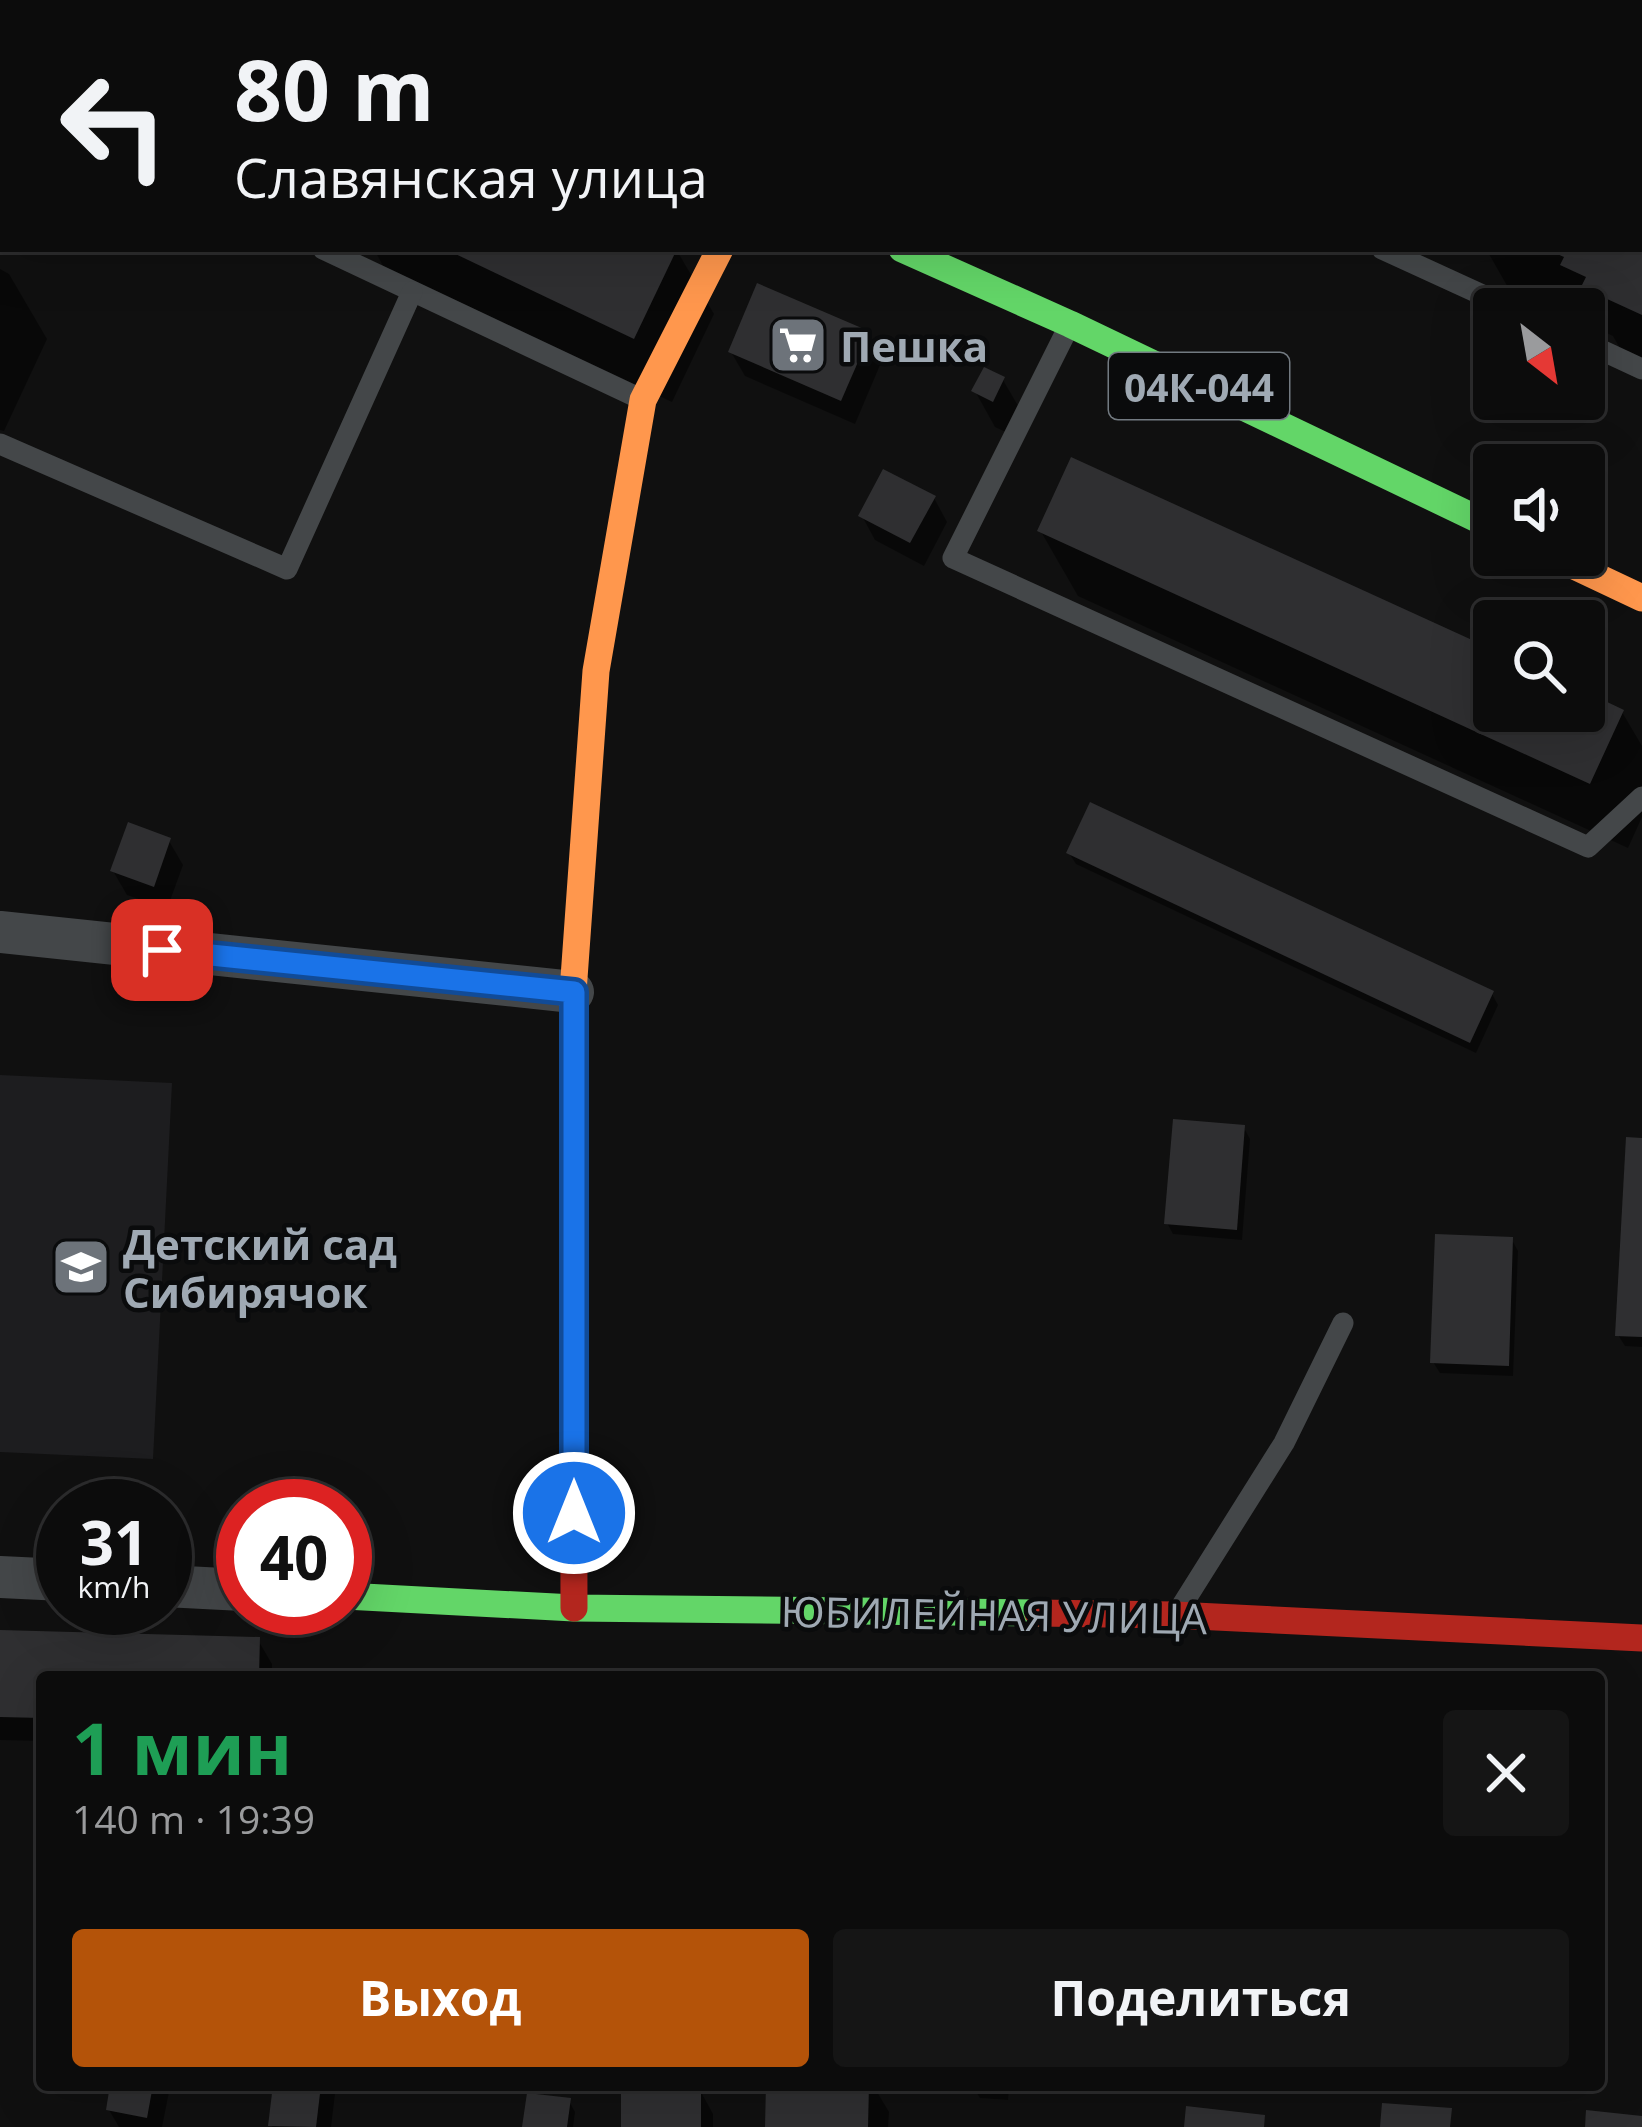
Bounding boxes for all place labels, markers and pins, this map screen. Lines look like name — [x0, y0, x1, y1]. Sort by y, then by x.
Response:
supermarket icon: Пешка — [767, 314, 829, 376]
place label: Пешка — [840, 317, 988, 374]
pin — [111, 899, 213, 1001]
place label: Детский сад Сибирячок — [123, 1215, 397, 1320]
school or university icon: Детский сад Сибирячок — [50, 1236, 112, 1298]

